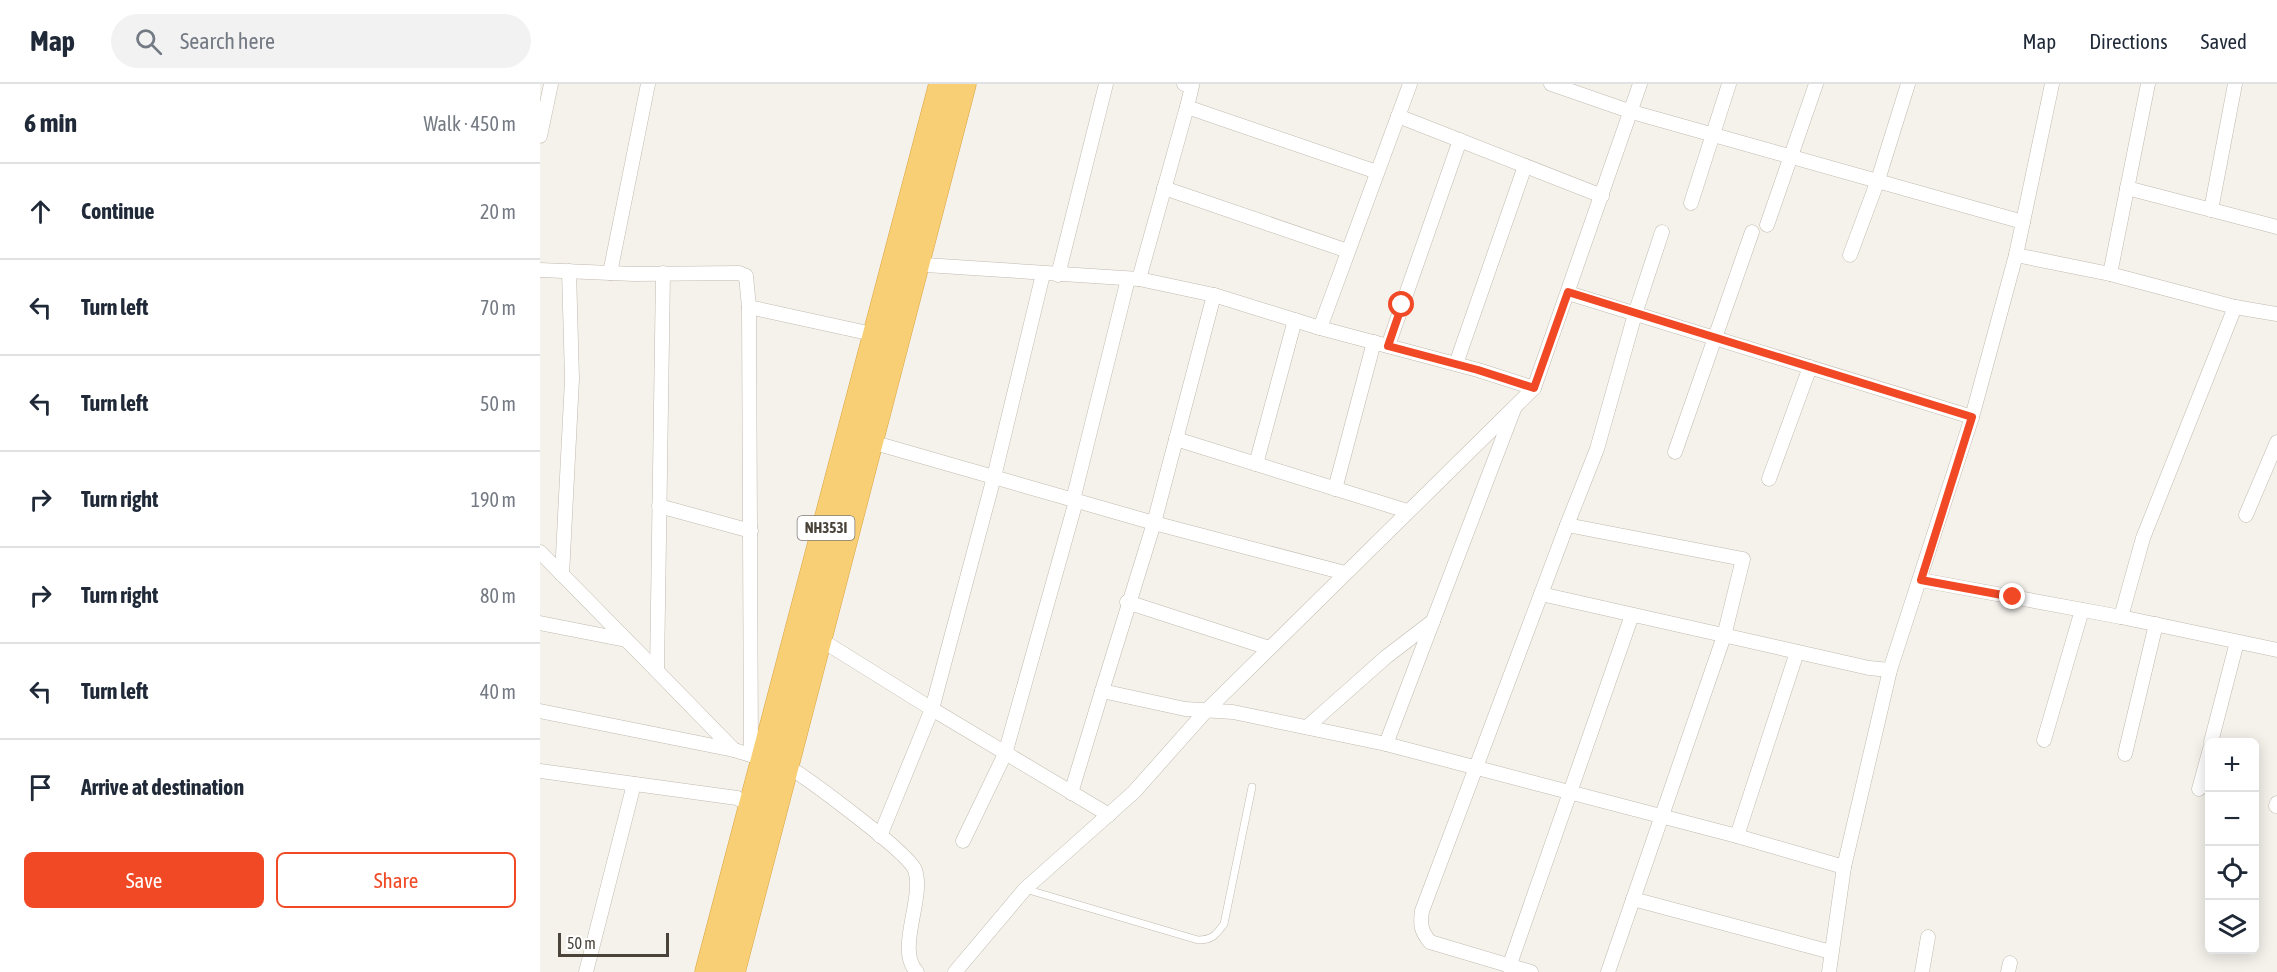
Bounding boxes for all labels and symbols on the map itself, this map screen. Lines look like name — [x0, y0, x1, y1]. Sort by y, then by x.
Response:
route start — [1388, 291, 1414, 317]
road number: NH353I — [798, 516, 854, 540]
route end — [1999, 583, 2025, 609]
scale bar — [558, 930, 669, 958]

